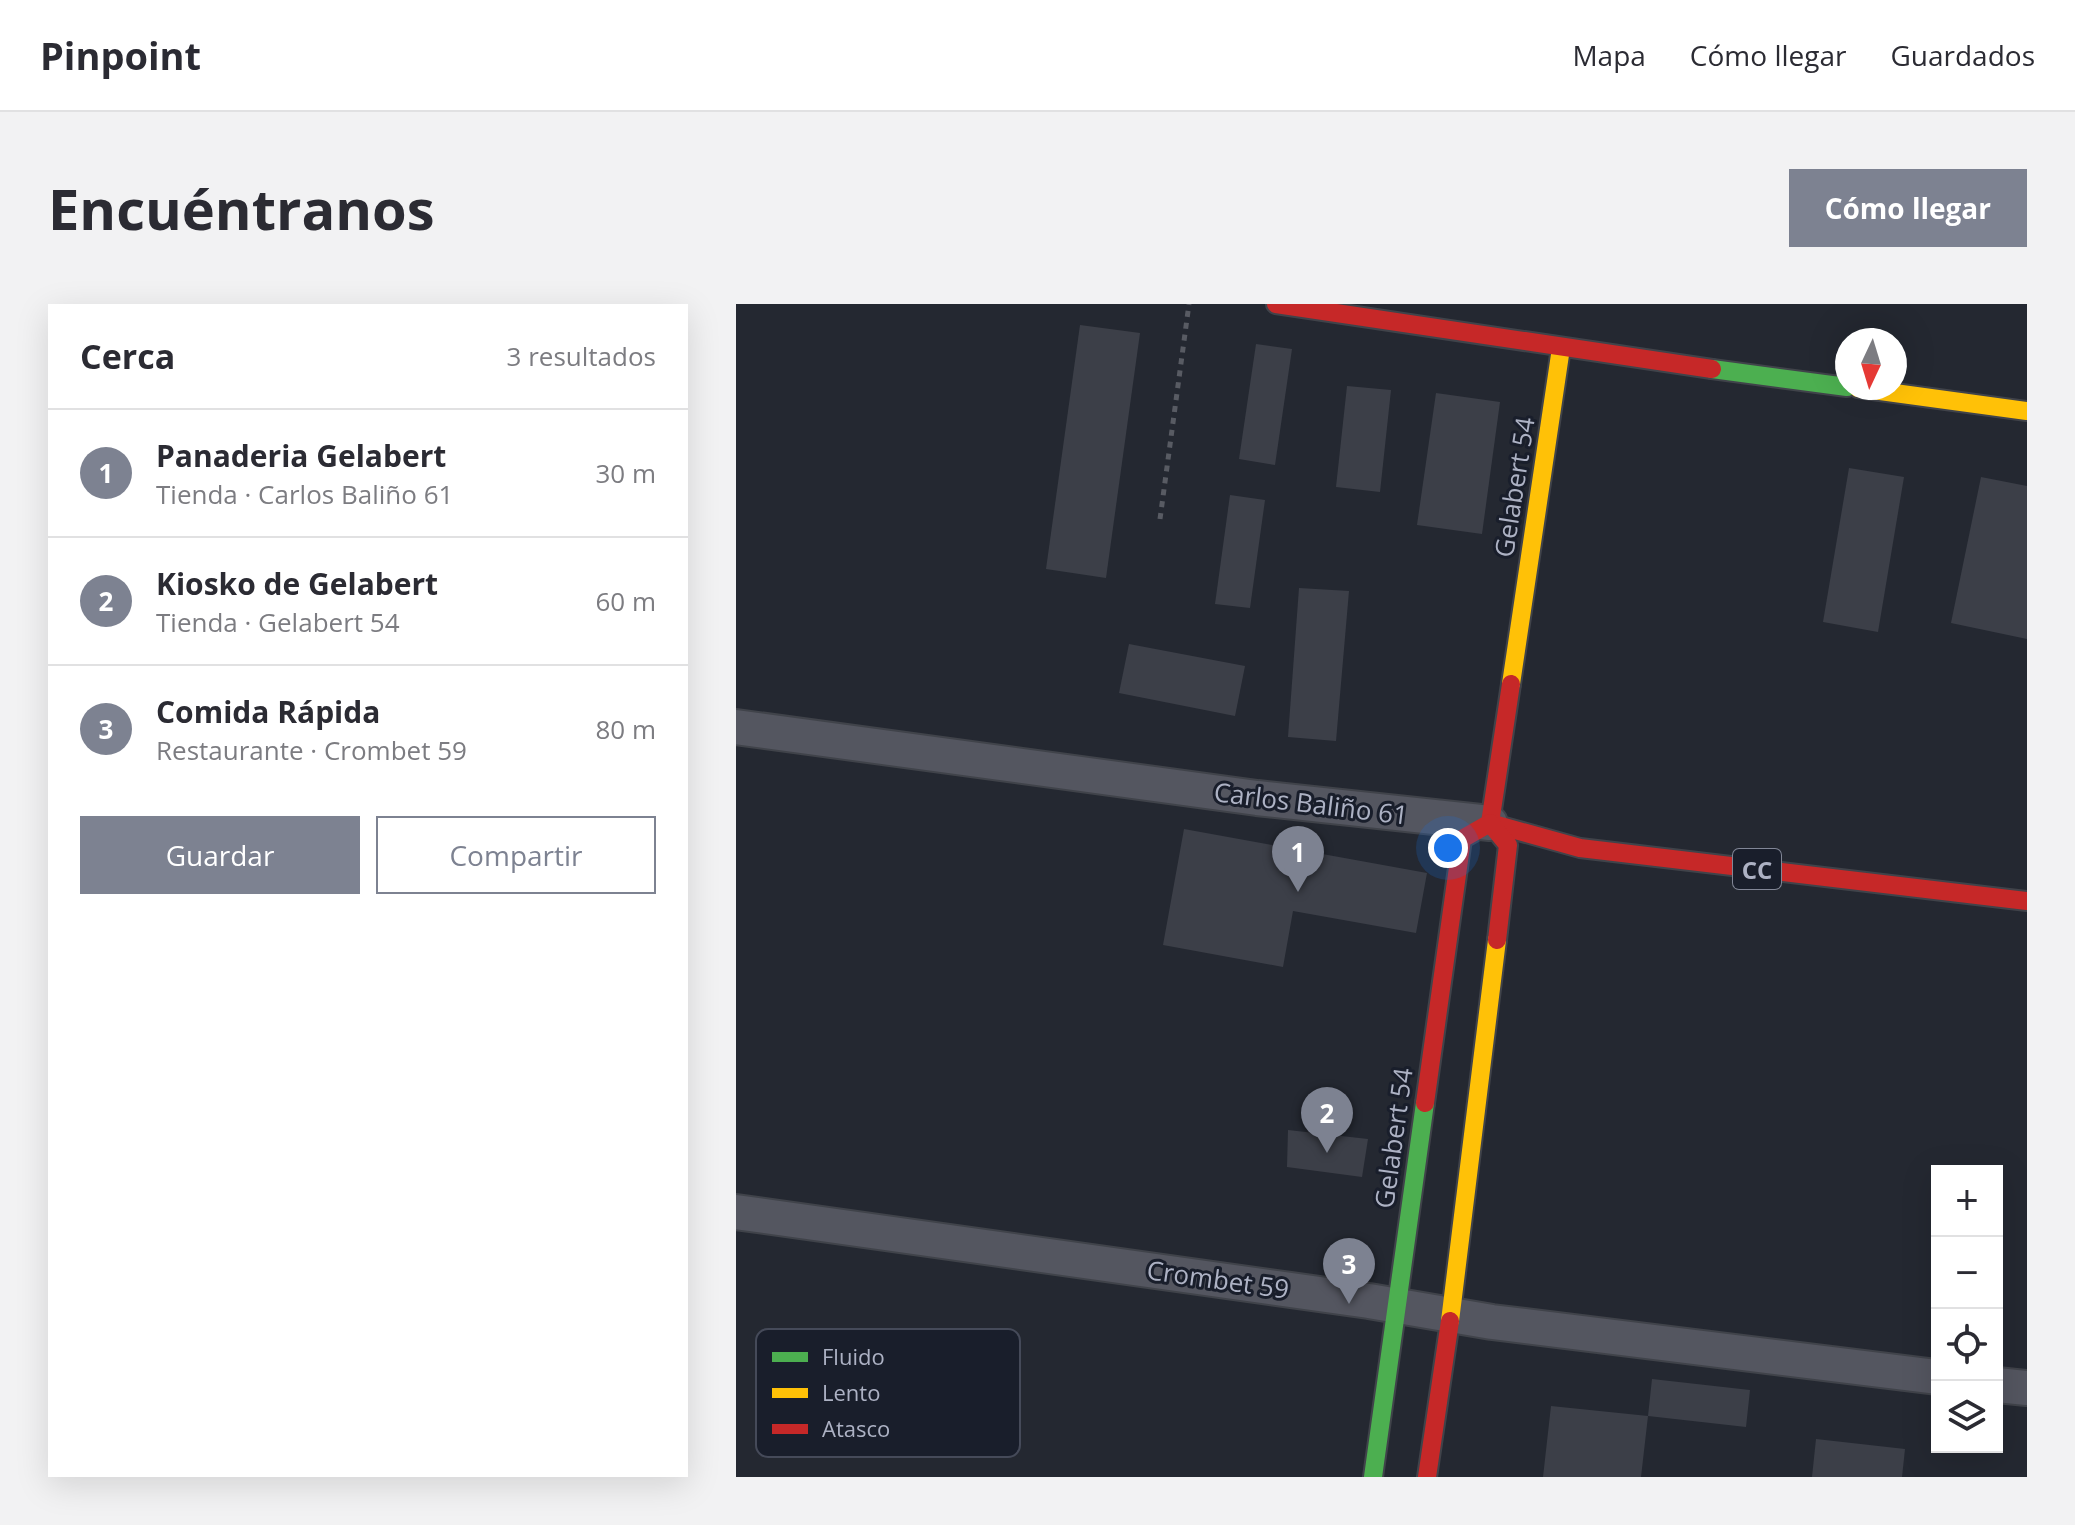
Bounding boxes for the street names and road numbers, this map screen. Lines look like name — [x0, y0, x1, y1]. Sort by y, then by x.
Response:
street label: Gelabert 54 — [1485, 414, 1543, 560]
street label: Carlos Baliño 61 — [1212, 773, 1410, 833]
road number: CC — [1733, 849, 1781, 889]
street label: Gelabert 54 — [1365, 1065, 1421, 1211]
street label: Crombet 59 — [1145, 1251, 1291, 1307]

